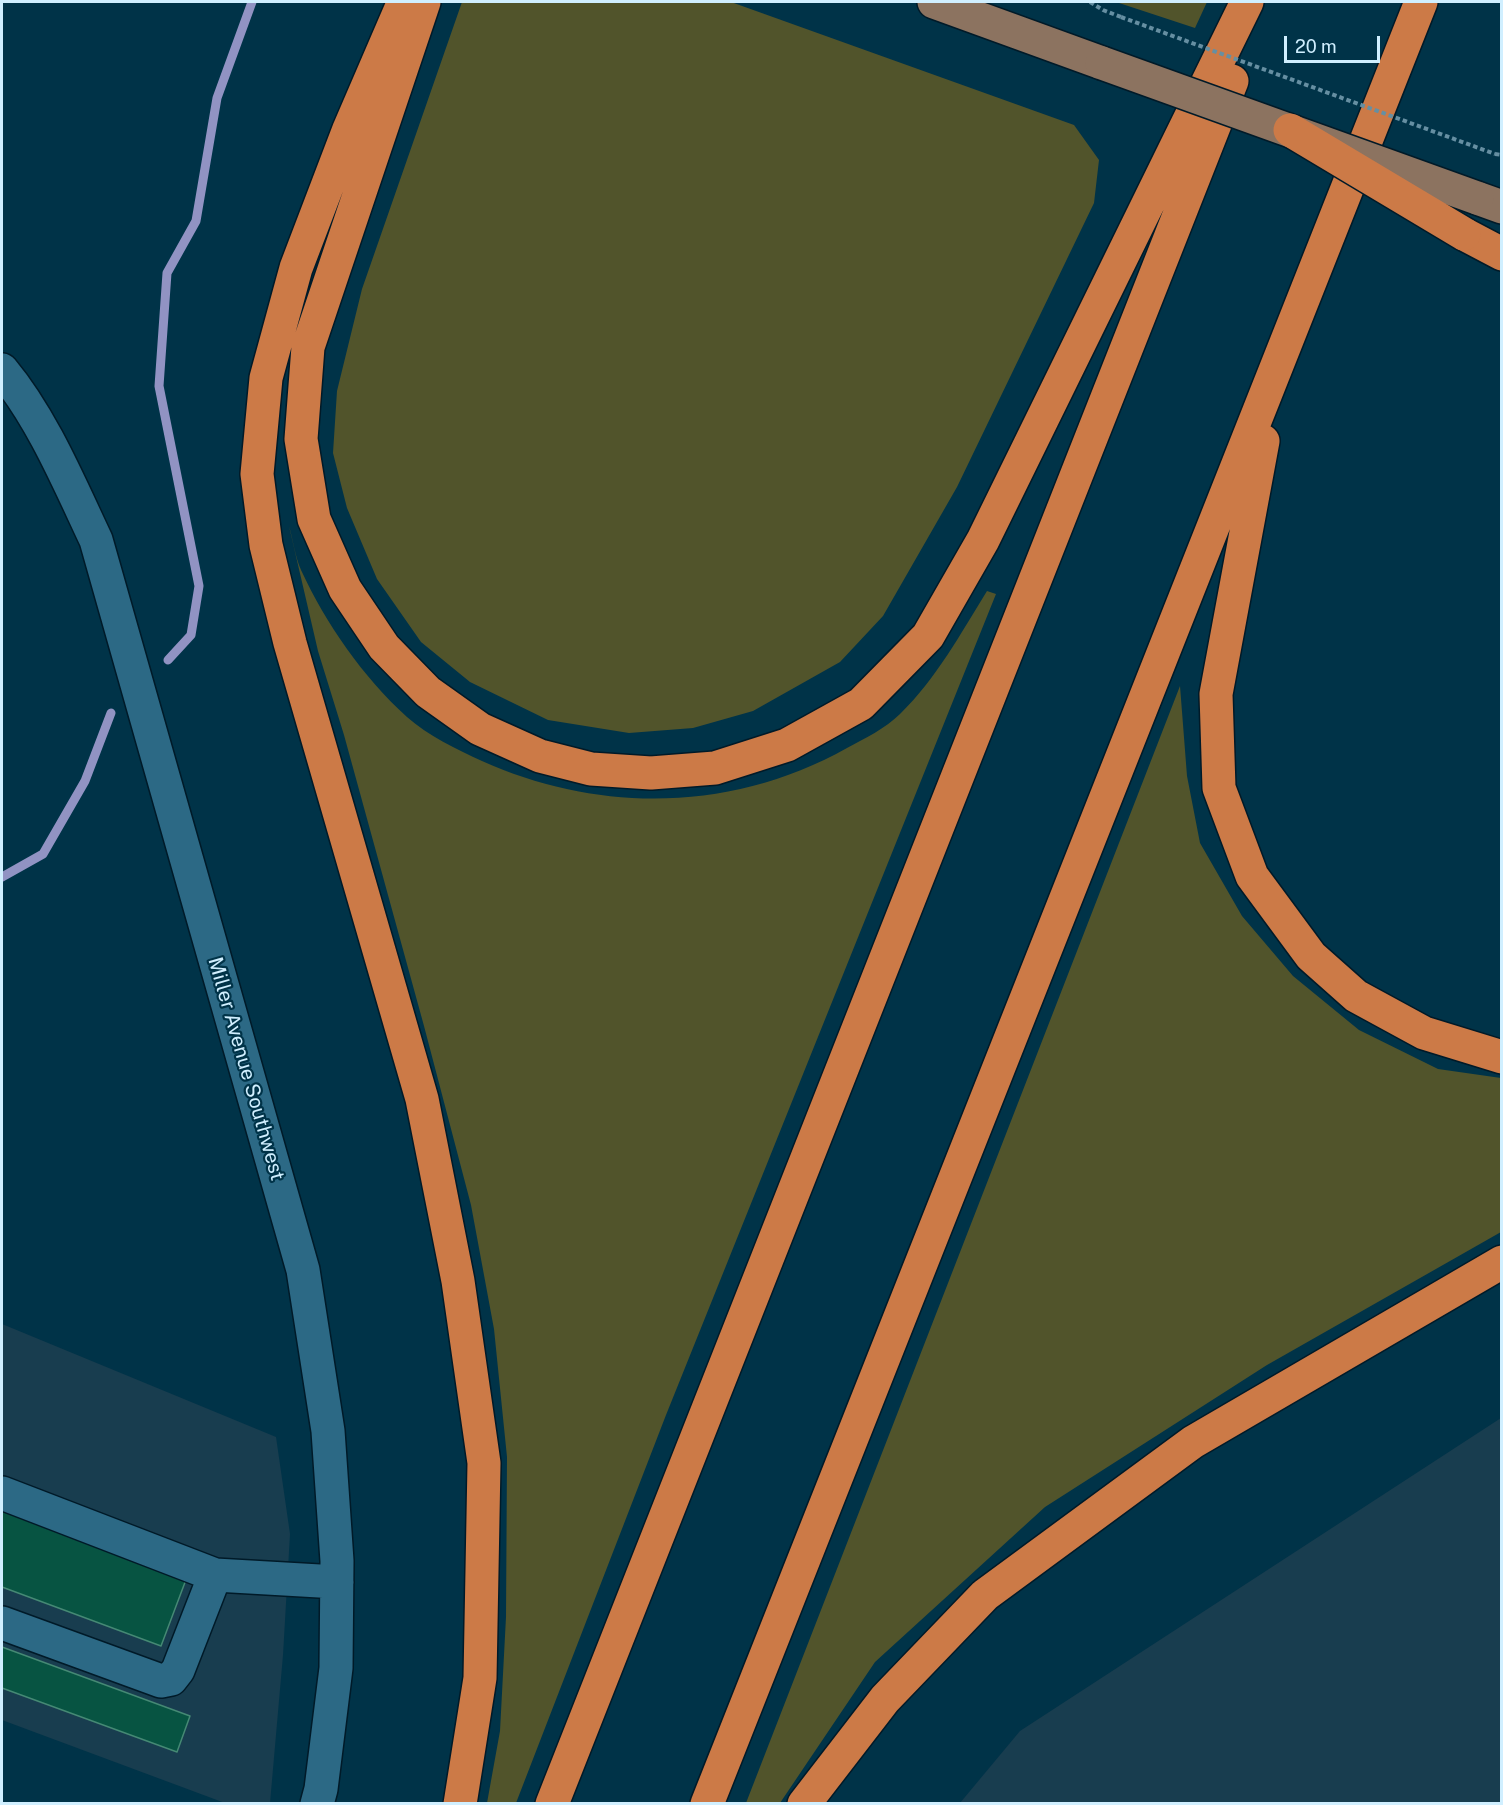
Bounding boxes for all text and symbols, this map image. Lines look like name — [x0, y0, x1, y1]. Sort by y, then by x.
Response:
scale bar — [1287, 24, 1383, 62]
text: 20 m — [1295, 36, 1337, 57]
street label: Miller Avenue Southwest — [203, 955, 289, 1183]

